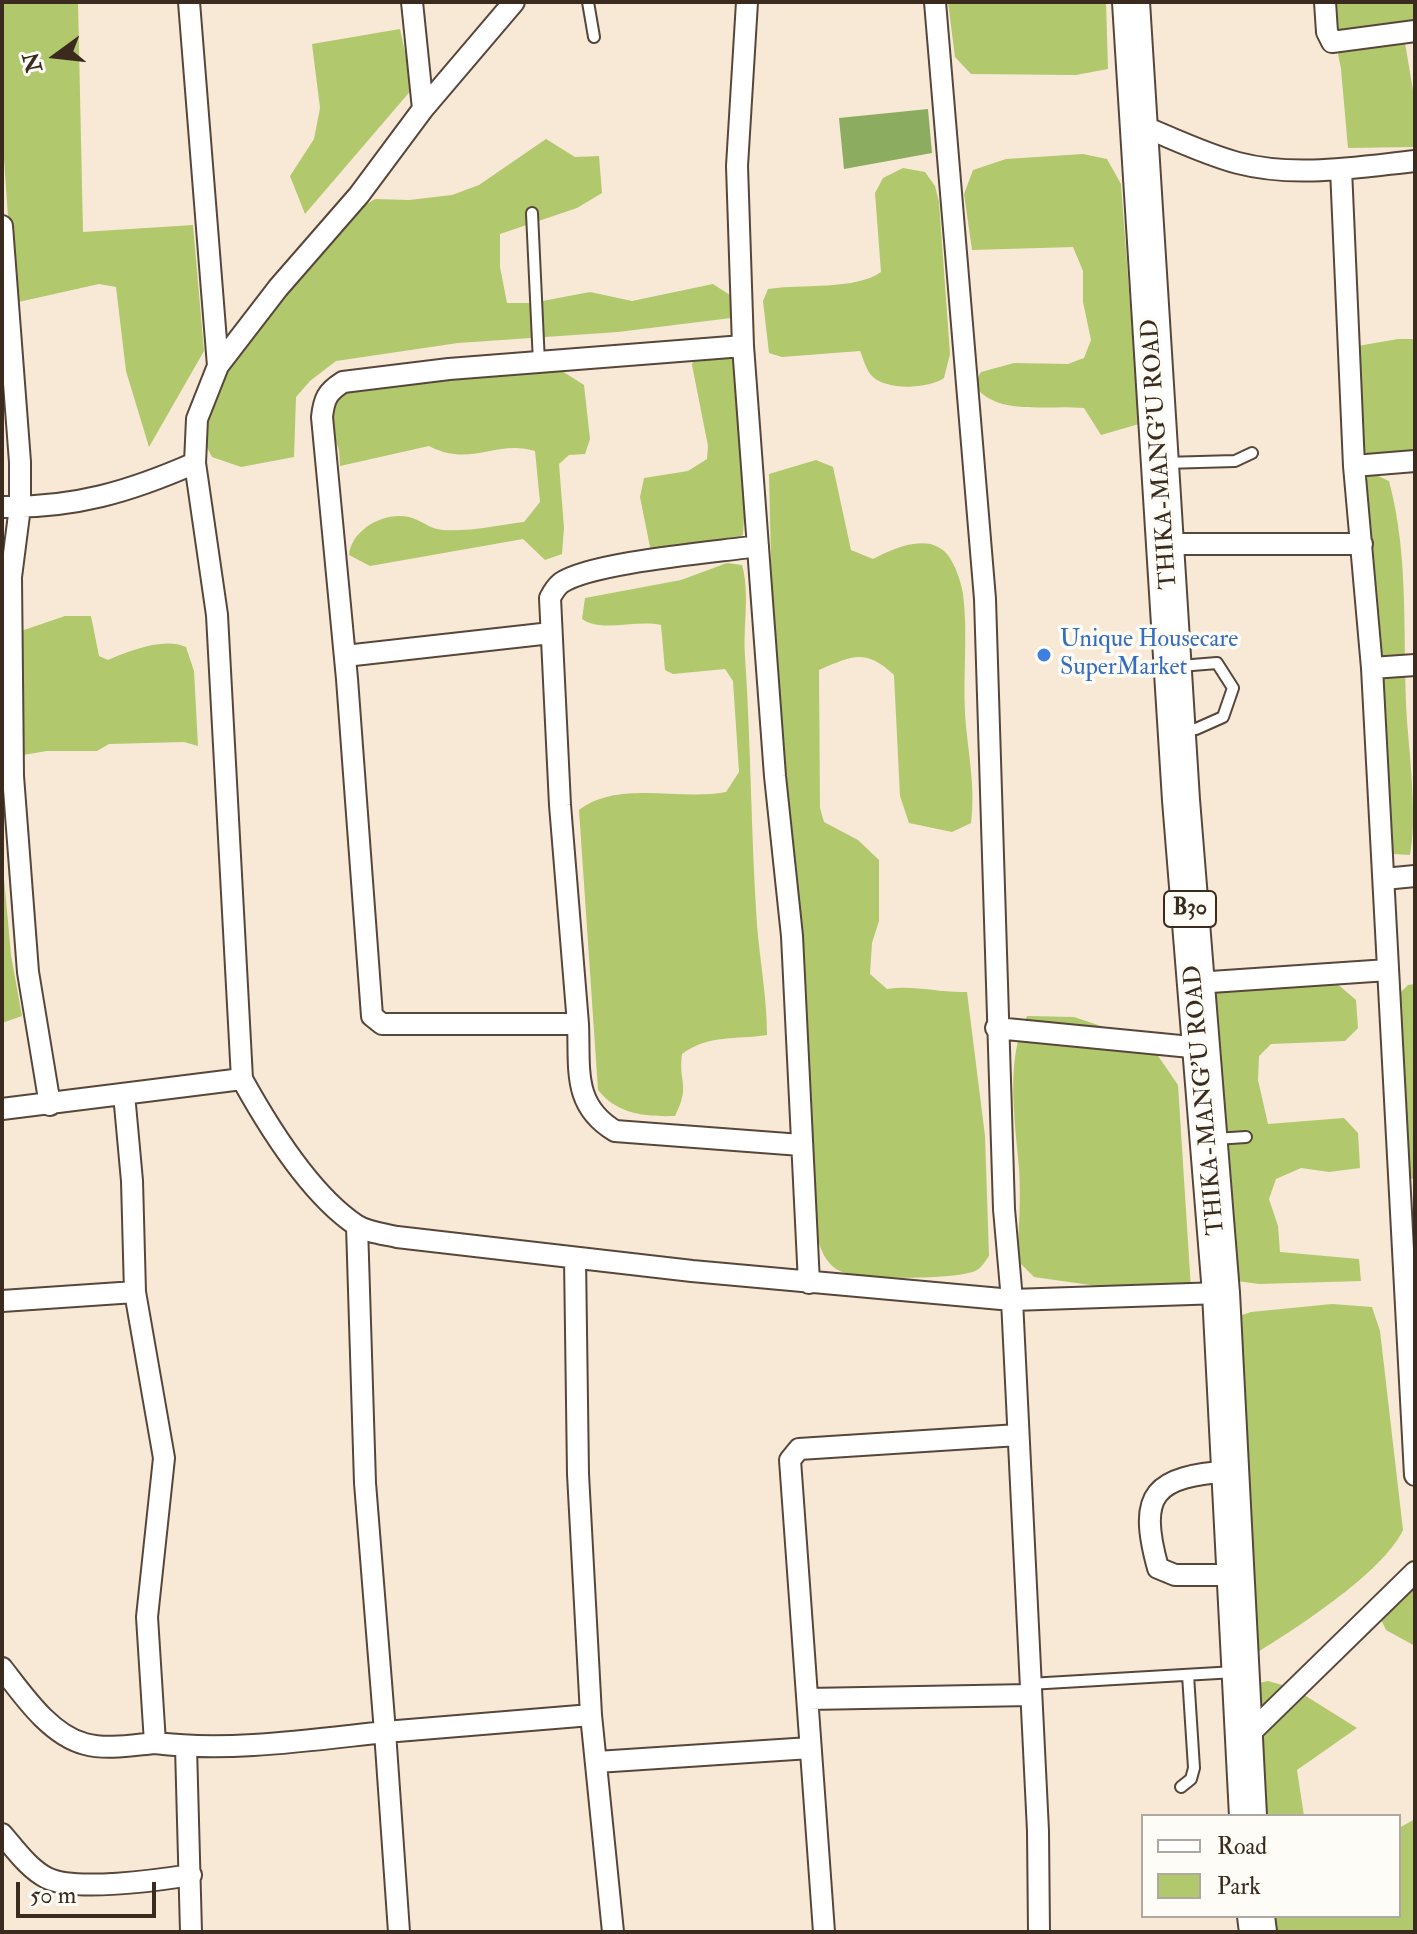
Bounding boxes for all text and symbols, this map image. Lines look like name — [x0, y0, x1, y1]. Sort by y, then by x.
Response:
north arrow — [16, 16, 96, 96]
text: N — [17, 49, 49, 75]
street label: THIKA-MANG'U ROAD — [1137, 318, 1185, 590]
place label: Unique Housecare SuperMarket — [1060, 627, 1238, 683]
marker: Unique Housecare SuperMarket — [1035, 646, 1053, 664]
road number: B30 — [1164, 891, 1216, 927]
street label: THIKA-MANG'U ROAD — [1180, 964, 1232, 1236]
legend — [1141, 1814, 1401, 1918]
text: Road — [1217, 1831, 1267, 1862]
scale bar — [20, 1866, 160, 1916]
text: Park — [1217, 1871, 1261, 1902]
text: 50 m — [30, 1880, 76, 1911]

